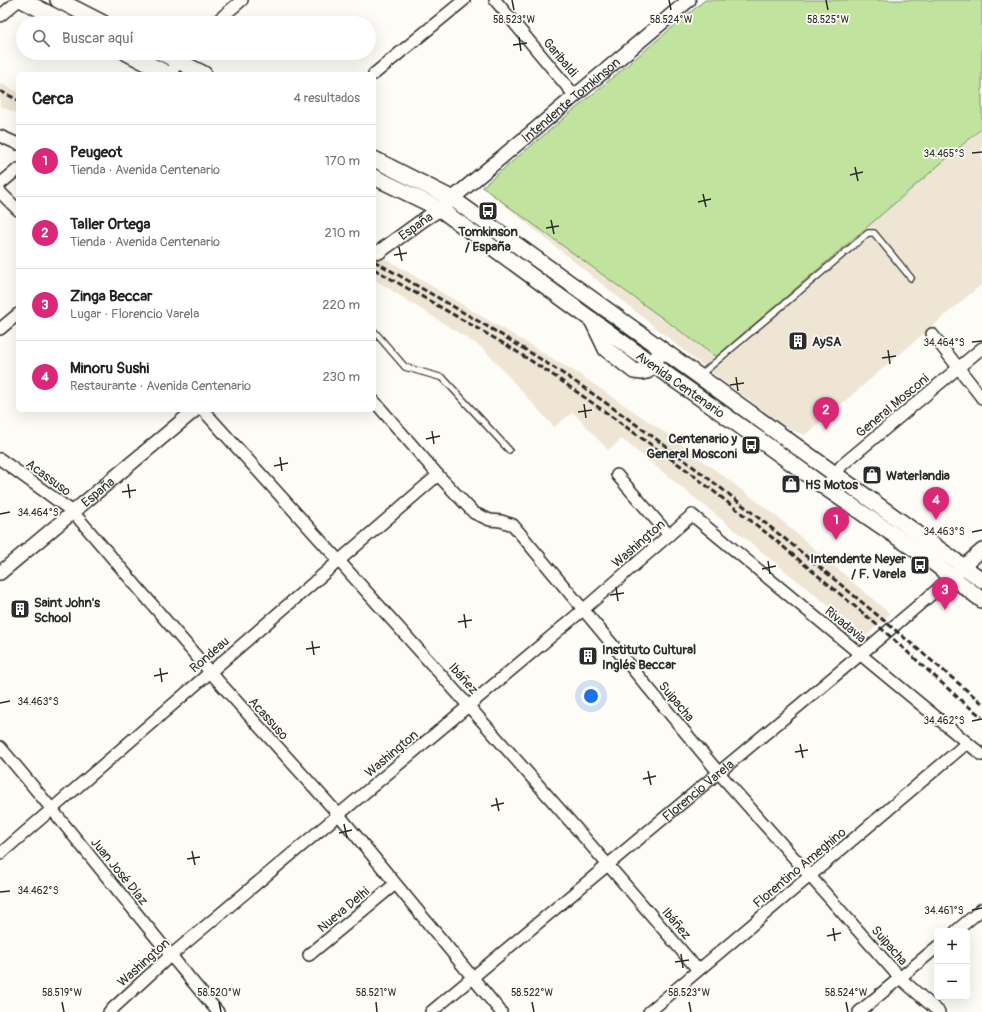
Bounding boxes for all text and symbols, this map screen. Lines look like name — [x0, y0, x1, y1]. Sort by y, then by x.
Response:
text: 58.523°W — [493, 14, 535, 26]
text: 58.524°W — [650, 14, 693, 26]
text: 58.525°W — [807, 14, 849, 26]
search box — [16, 16, 376, 60]
icon: search — [30, 27, 52, 49]
text: Buscar aquí — [62, 29, 134, 48]
street label: Garibaldi — [539, 35, 581, 80]
street label: Intendente Tomkinson — [519, 54, 624, 146]
text: Cerca — [32, 88, 73, 109]
text: 4 resultados — [293, 90, 360, 106]
text: Peugeot — [70, 143, 122, 162]
text: 34.465°S — [924, 148, 965, 160]
text: 1 — [42, 153, 48, 169]
text: 170 m — [325, 153, 360, 169]
text: Tienda · Avenida Centenario — [70, 162, 220, 178]
bus stop icon: Tomkinson / España — [477, 200, 499, 222]
street label: España — [396, 209, 436, 244]
text: Taller Ortega — [70, 215, 150, 234]
place label: Tomkinson / España — [457, 224, 518, 255]
text: 2 — [41, 225, 49, 241]
text: 210 m — [324, 225, 360, 241]
text: Tienda · Avenida Centenario — [70, 234, 220, 250]
text: Zinga Beccar — [70, 287, 152, 306]
text: 3 — [41, 297, 49, 313]
text: 220 m — [322, 297, 360, 313]
text: Lugar · Florencio Varela — [70, 306, 199, 322]
building icon: AySA — [787, 330, 809, 352]
place label: AySA — [812, 334, 842, 350]
text: 34.464°S — [923, 337, 965, 349]
street label: Avenida Centenario — [633, 348, 728, 422]
text: Minoru Sushi — [70, 359, 149, 378]
text: 4 — [41, 369, 49, 385]
text: 230 m — [323, 369, 360, 385]
street label: General Mosconi — [853, 371, 932, 441]
text: Restaurante · Avenida Centenario — [70, 378, 251, 394]
pin: 2 — [813, 397, 839, 430]
place label: Centenario y General Mosconi — [647, 431, 738, 462]
bus stop icon: Centenario y General Mosconi — [740, 434, 762, 456]
street label: Acassuso — [23, 456, 74, 500]
shop icon: Waterlandia — [861, 464, 883, 486]
place label: Waterlandia — [886, 468, 950, 484]
shop icon: HS Motos — [780, 473, 802, 495]
street label: España — [78, 474, 118, 511]
place label: HS Motos — [805, 477, 858, 493]
pin: 4 — [923, 487, 949, 520]
text: 34.464°S — [17, 507, 59, 519]
pin: 1 — [823, 507, 849, 540]
street label: Washington — [609, 516, 668, 571]
text: 34.463°S — [924, 526, 965, 538]
place label: Intendente Neyer / F. Varela — [810, 551, 906, 582]
bus stop icon: Intendente Neyer / F. Varela — [909, 554, 931, 576]
pin: 3 — [932, 577, 958, 610]
place label: Saint John's School — [34, 595, 100, 626]
building icon: Saint John's School — [9, 598, 31, 620]
street label: Rivadavia — [821, 603, 869, 646]
street label: Rondeau — [187, 633, 233, 676]
place label: Instituto Cultural Inglés Beccar — [602, 642, 696, 673]
building icon: Instituto Cultural Inglés Beccar — [577, 645, 599, 667]
street label: Ibáñez — [445, 660, 482, 698]
street label: Suipacha — [655, 678, 698, 725]
your location — [581, 686, 601, 706]
street label: Acassuso — [245, 694, 292, 743]
text: 34.463°S — [18, 696, 59, 708]
text: 34.462°S — [924, 715, 965, 727]
street label: Washington — [362, 727, 422, 781]
street label: Florencio Varela — [659, 756, 737, 825]
street label: Florentino Ameghino — [750, 824, 849, 911]
street label: Juan José Díaz — [87, 835, 151, 909]
street label: Nueva Delhi — [315, 884, 373, 936]
text: 34.462°S — [18, 885, 59, 897]
street label: Ibáñez — [658, 904, 694, 943]
text: 34.461°S — [924, 905, 964, 917]
street label: Suipacha — [868, 923, 911, 969]
map controls — [934, 928, 970, 1000]
button: + — [934, 928, 970, 964]
street label: Washington — [114, 935, 173, 990]
button: − — [934, 964, 970, 1000]
text: 58.519°W — [42, 987, 82, 999]
text: 58.520°W — [197, 987, 241, 999]
text: 58.521°W — [356, 987, 397, 999]
text: 58.522°W — [511, 987, 554, 999]
text: 58.523°W — [668, 987, 710, 999]
text: 58.524°W — [825, 987, 868, 999]

